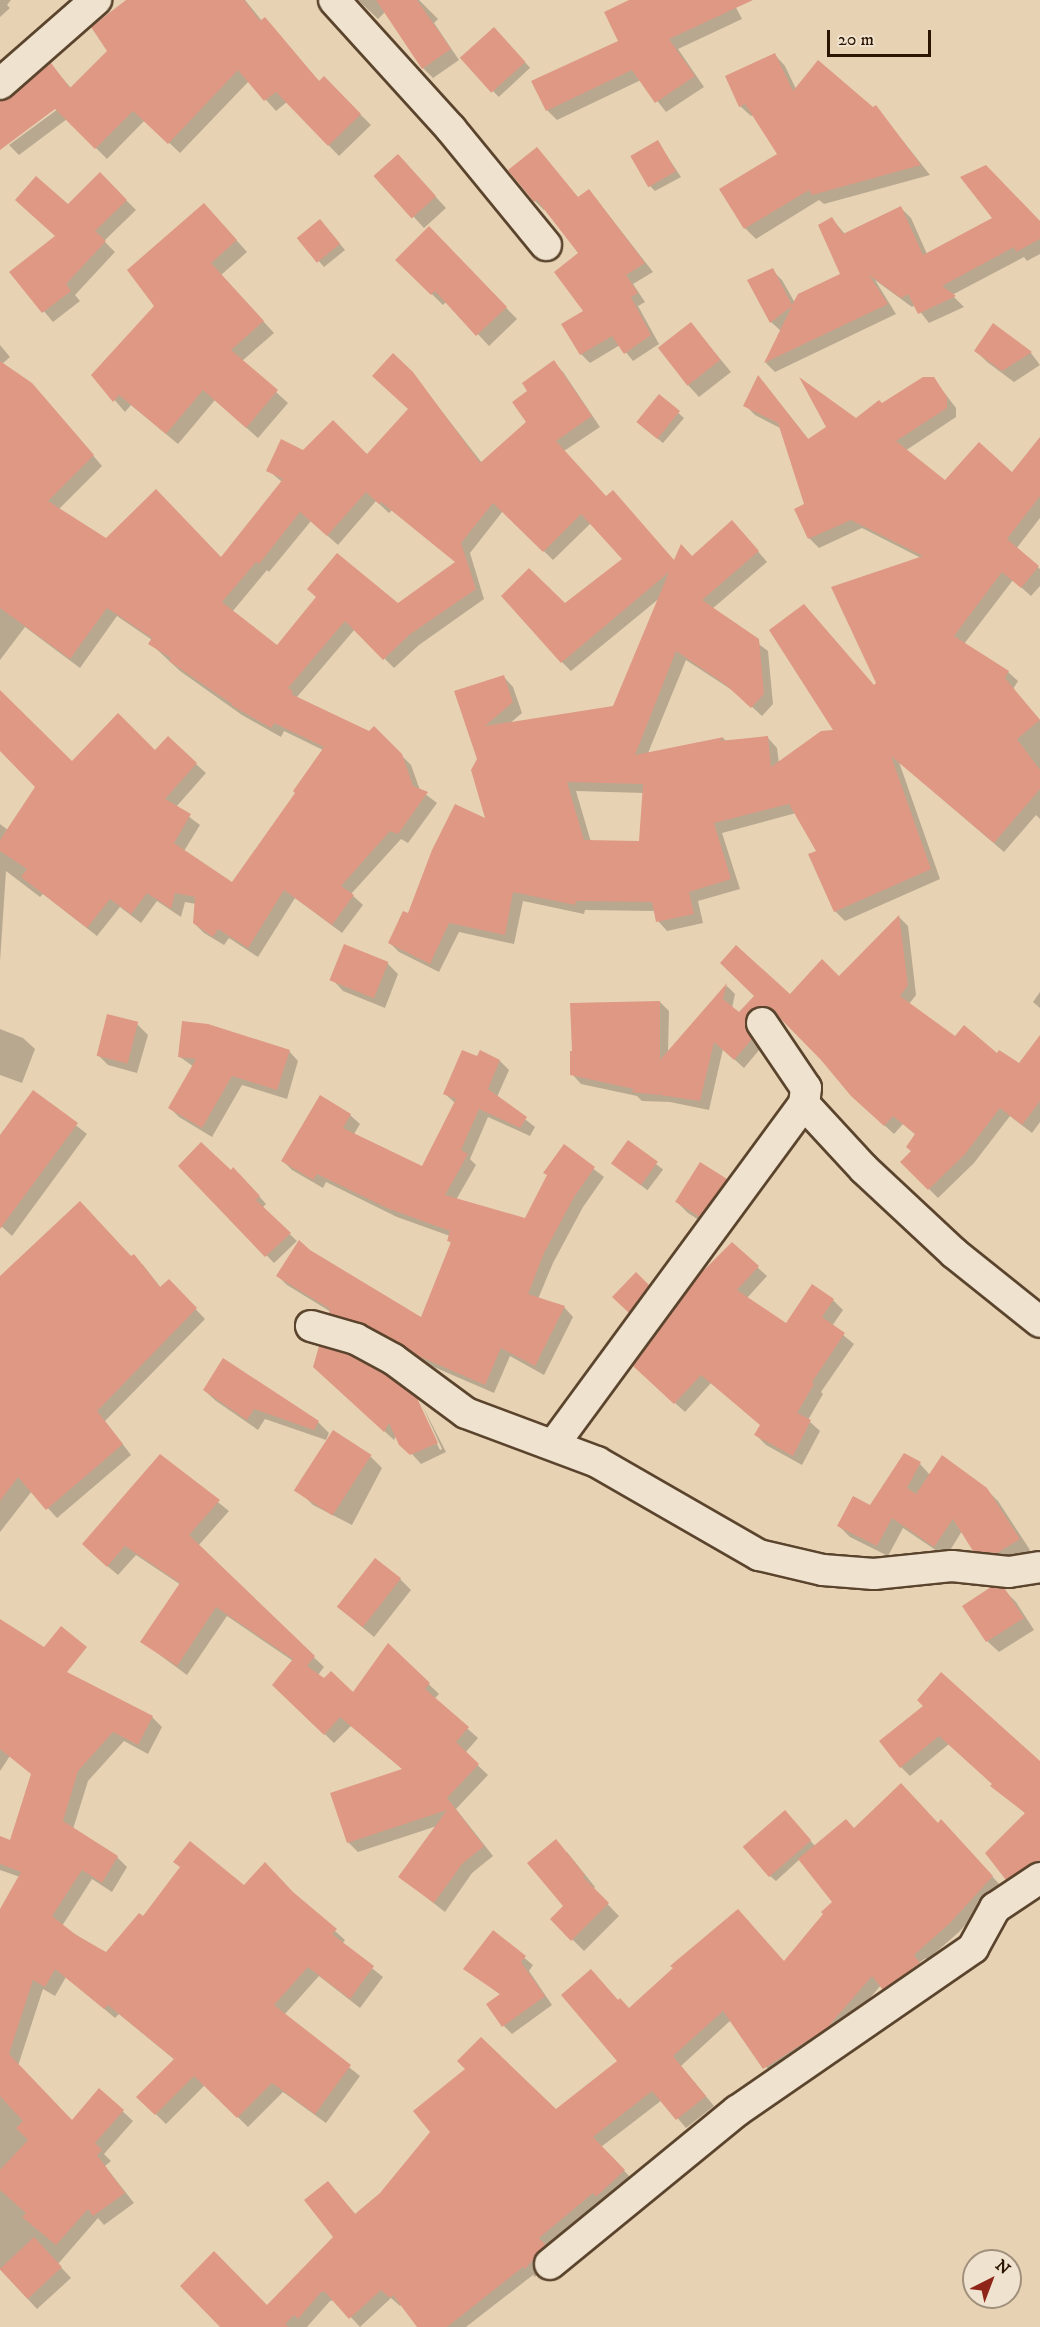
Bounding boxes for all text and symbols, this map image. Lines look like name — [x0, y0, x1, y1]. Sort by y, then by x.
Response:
scale bar — [830, 18, 934, 56]
text: 20 m — [838, 29, 874, 51]
north arrow — [962, 2249, 1022, 2309]
text: N — [991, 2255, 1014, 2279]

